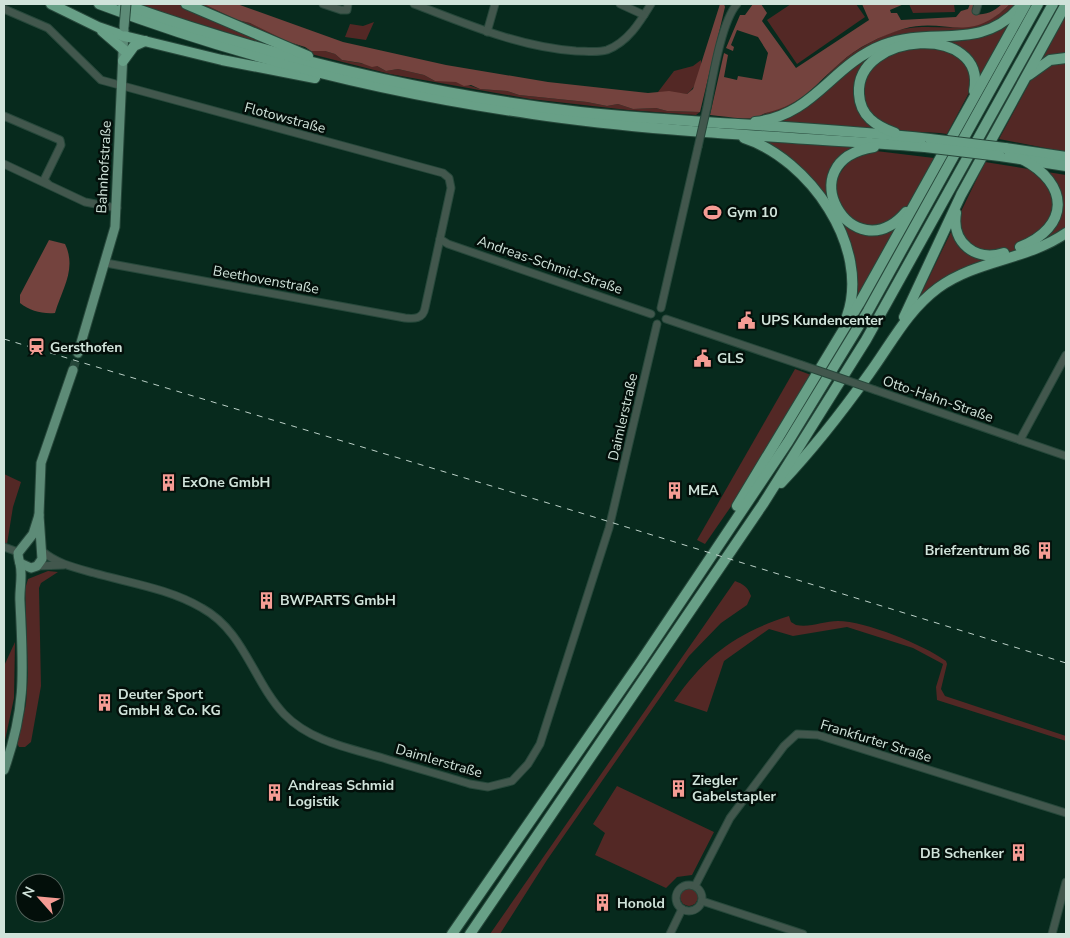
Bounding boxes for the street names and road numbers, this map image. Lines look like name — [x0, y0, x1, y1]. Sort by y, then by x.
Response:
street label: Flotowstraße — [242, 98, 328, 138]
street label: Bahnhofstraße — [92, 120, 116, 214]
street label: Andreas-Schmid-Straße — [475, 231, 625, 299]
street label: Beethovenstraße — [211, 261, 321, 299]
street label: Daimlerstraße — [604, 371, 642, 463]
street label: Otto-Hahn-Straße — [880, 371, 996, 427]
street label: Frankfurter Straße — [818, 715, 934, 767]
street label: Daimlerstraße — [393, 740, 485, 782]

